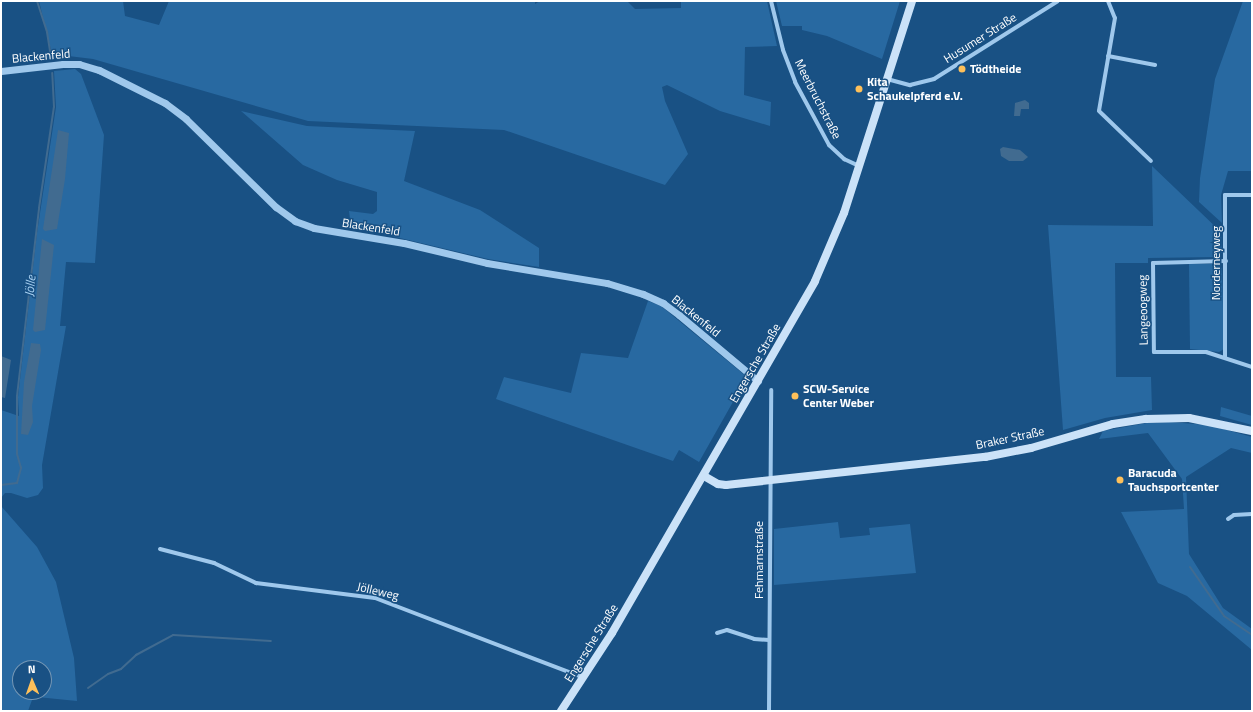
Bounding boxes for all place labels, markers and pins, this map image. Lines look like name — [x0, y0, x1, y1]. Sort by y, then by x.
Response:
place label: Tödtheide — [970, 62, 1021, 76]
marker: Tödtheide — [957, 64, 967, 74]
place label: Kita Schaukelpferd e.V. — [867, 75, 963, 103]
marker: Kita Schaukelpferd e.V. — [854, 84, 864, 94]
place label: SCW-Service Center Weber — [803, 382, 874, 410]
marker: SCW-Service Center Weber — [790, 391, 800, 401]
place label: Baracuda Tauchsportcenter — [1128, 466, 1219, 494]
marker: Baracuda Tauchsportcenter — [1115, 475, 1125, 485]

